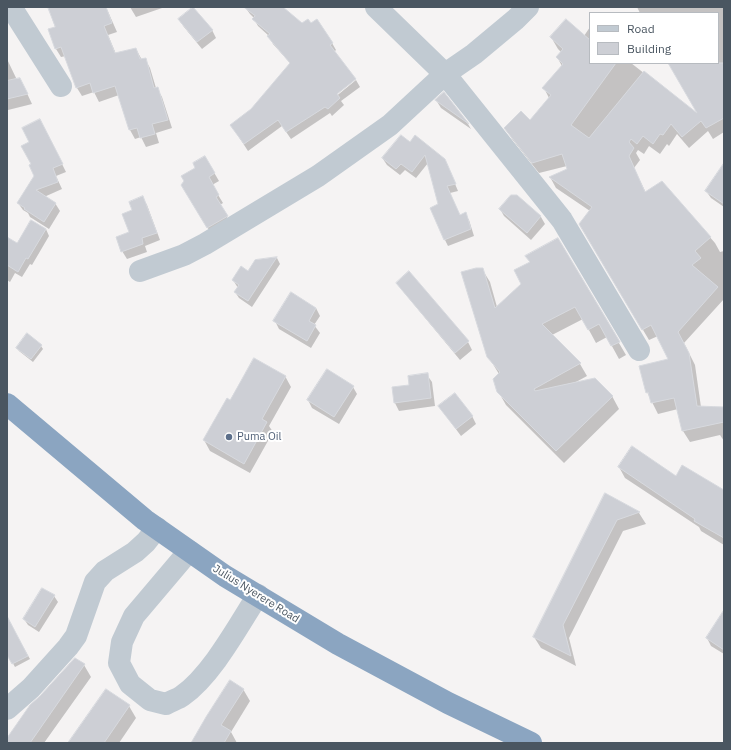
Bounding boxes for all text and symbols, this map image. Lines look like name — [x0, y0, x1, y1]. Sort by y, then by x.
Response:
legend — [589, 12, 719, 64]
text: Road — [627, 21, 655, 36]
text: Building — [627, 41, 671, 56]
place label: Puma Oil — [237, 430, 282, 444]
marker: Puma Oil — [224, 432, 234, 442]
street label: Julius Nyerere Road — [211, 562, 301, 626]

